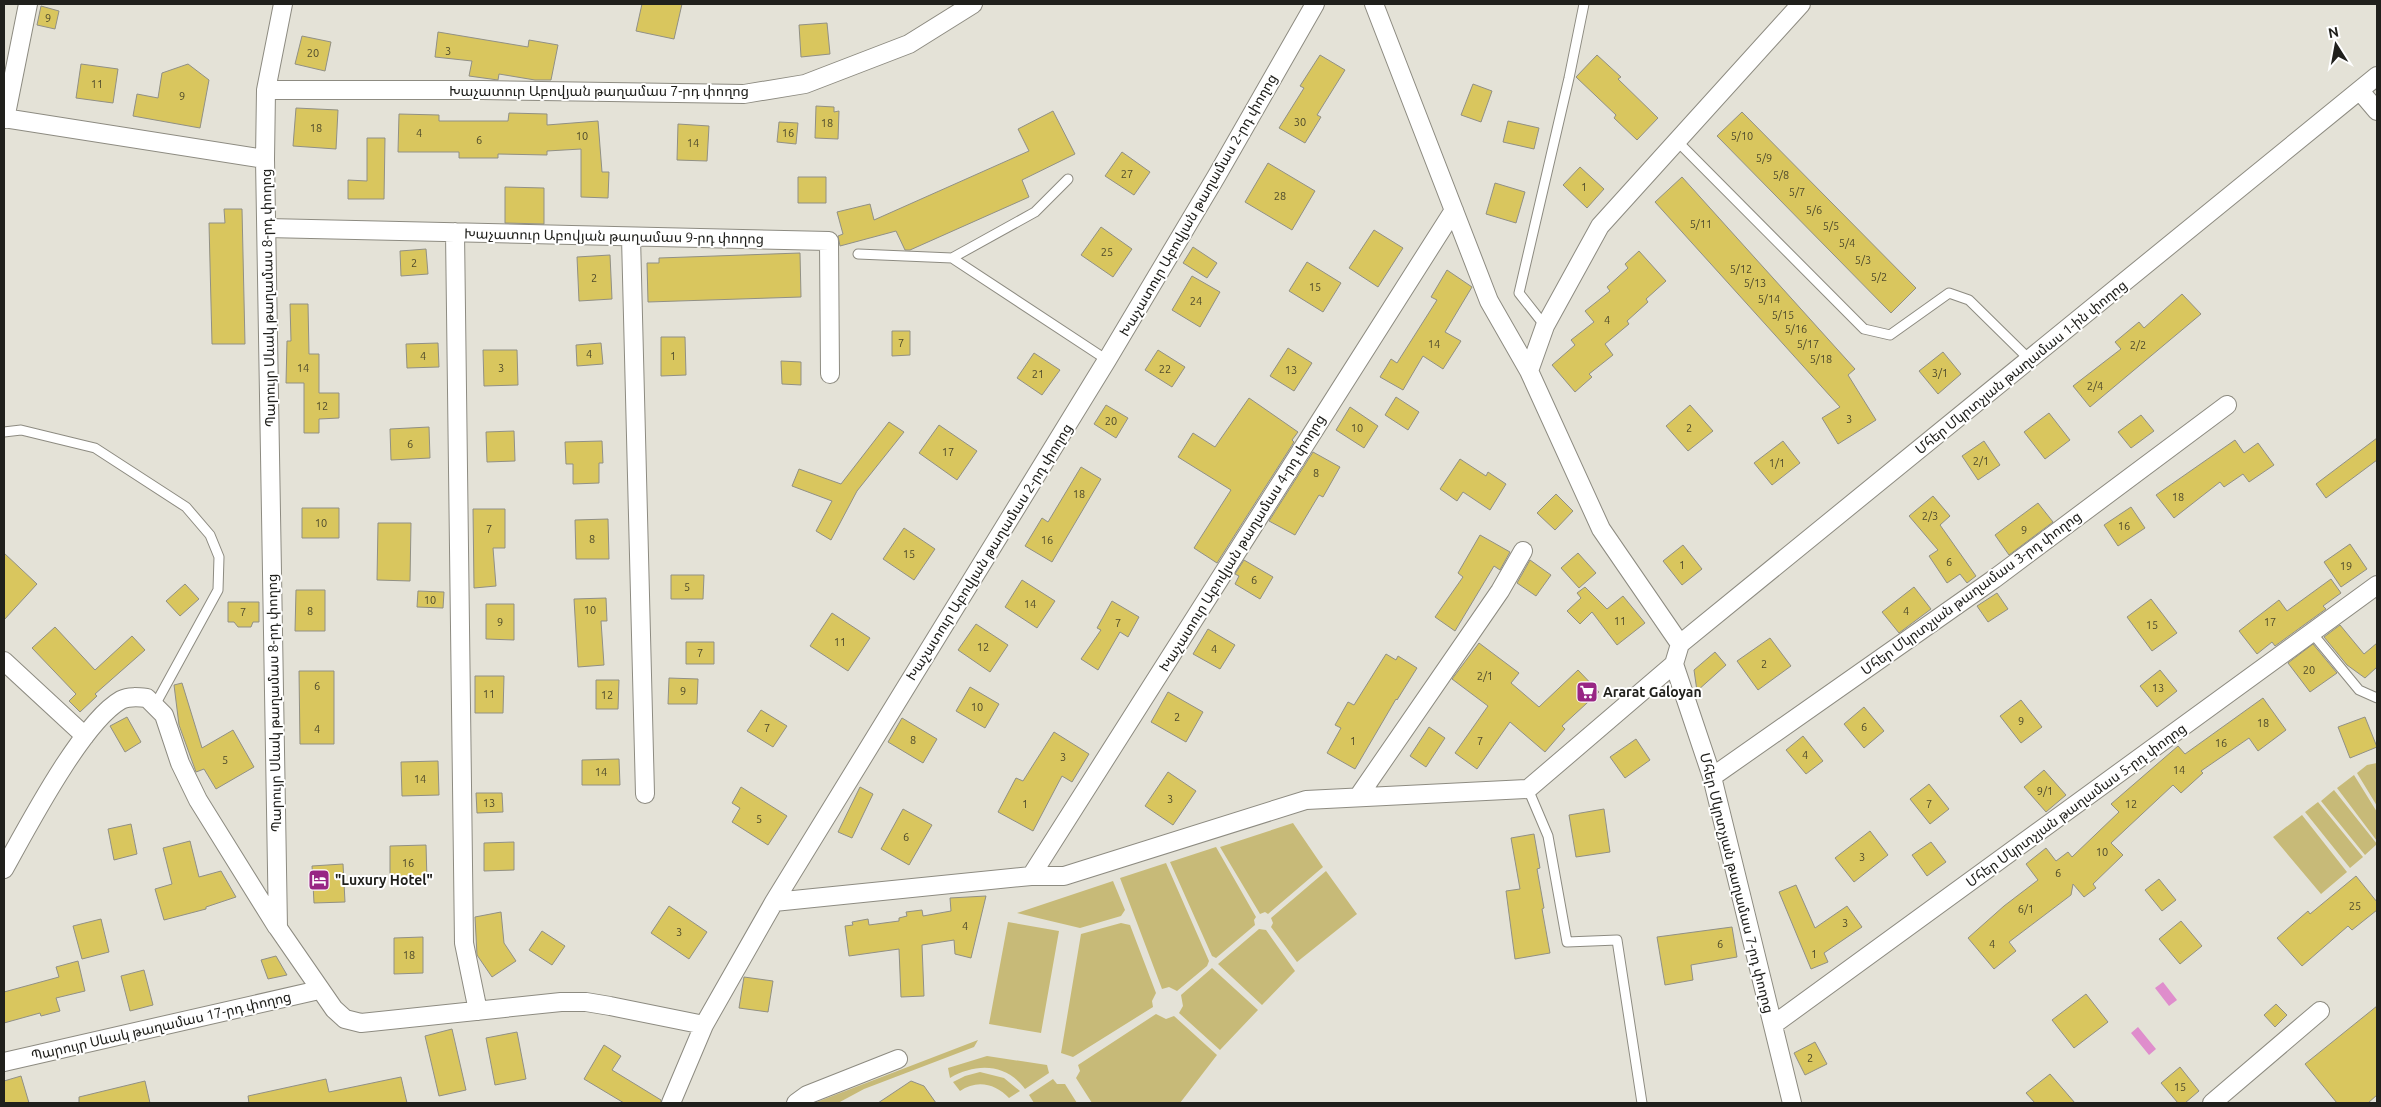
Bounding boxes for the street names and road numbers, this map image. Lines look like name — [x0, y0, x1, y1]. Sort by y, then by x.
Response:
street label: Խաչատուր Աբովյան թաղամաս 2-րդ փողոց — [1116, 71, 1280, 339]
street label: Խաչատուր Աբովյան թաղամաս 7-րդ փողոց — [449, 83, 749, 99]
street label: Պարույր Սևակ թաղամաս 8-րդ փողոց — [258, 169, 278, 427]
street label: Խաչատուր Աբովյան թաղամաս 9-րդ փողոց — [464, 225, 764, 247]
street label: Մհեր Մկրտչյան թաղամաս 1-ին փողոց — [1912, 277, 2130, 457]
street label: Խաչատուր Աբովյան թաղամաս 4-րդ փողոց — [1155, 411, 1329, 675]
street label: Խաչատուր Աբովյան թաղամաս 2-րդ փողոց — [903, 421, 1075, 683]
street label: Մհեր Մկրտչյան թաղամաս 3-րդ փողոց — [1858, 508, 2084, 678]
street label: Պարույր Սևակ թաղամաս 8-րդ փողոց — [264, 574, 284, 832]
street label: Մհեր Մկրտչյան թաղամաս 5-րդ փողոց — [1963, 720, 2189, 890]
street label: Մհեր Մկրտչյան թաղամաս 7-րդ փողոց — [1697, 751, 1777, 1015]
street label: Պարույր Սևակ թաղամաս 17-րդ փողոց — [29, 988, 293, 1064]

